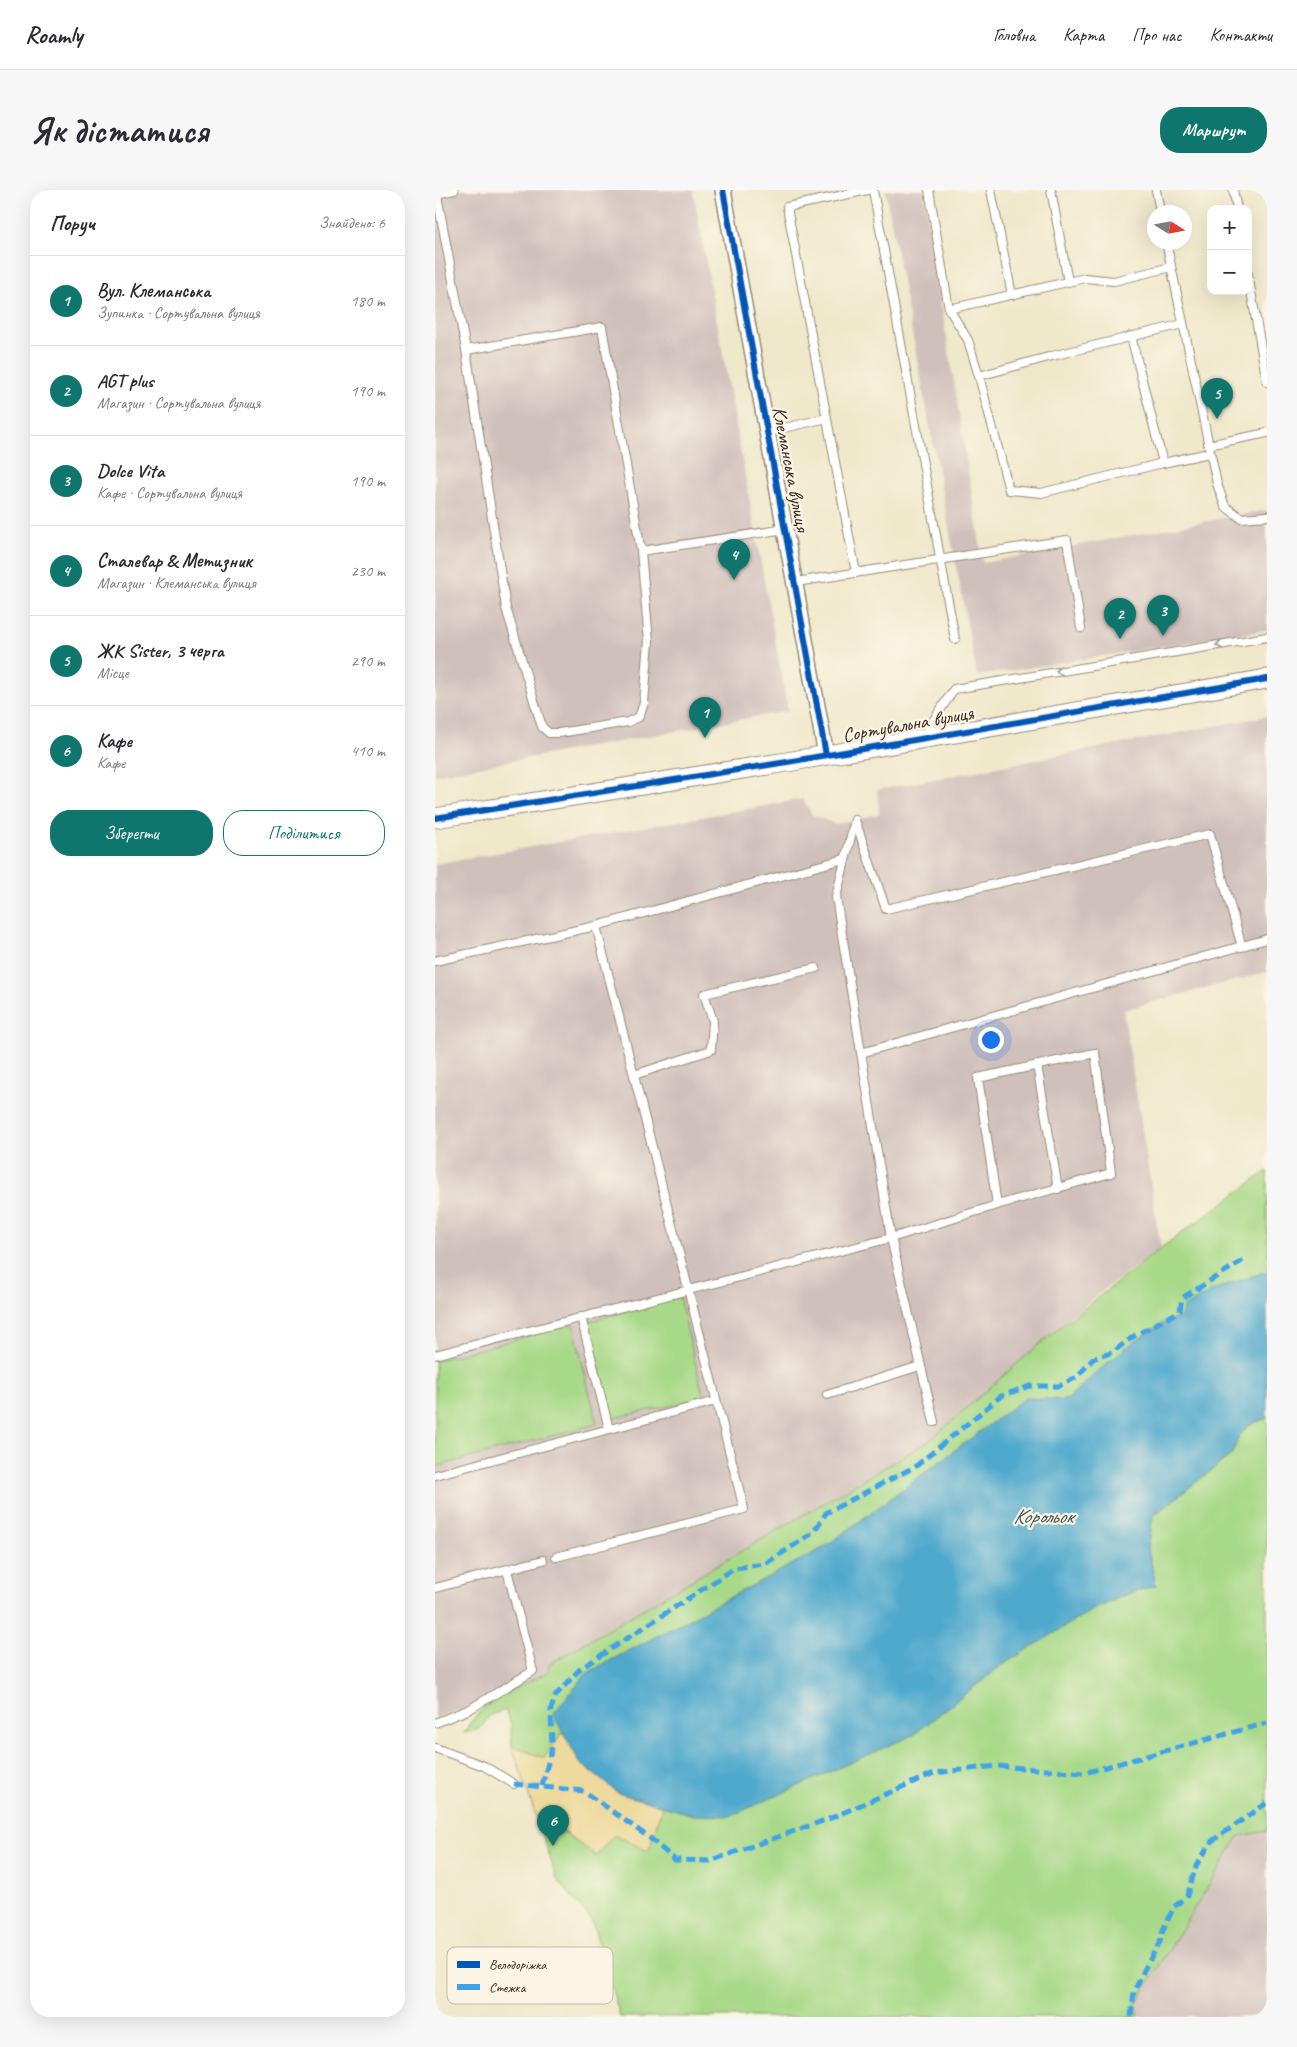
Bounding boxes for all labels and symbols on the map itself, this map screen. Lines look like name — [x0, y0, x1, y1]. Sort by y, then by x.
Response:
north arrow — [1147, 205, 1192, 250]
pin: 5 — [1201, 378, 1233, 419]
street label: Клеманська вулиця — [767, 404, 816, 536]
pin: 4 — [718, 539, 750, 580]
pin: 3 — [1147, 595, 1179, 636]
pin: 2 — [1104, 598, 1136, 639]
one-way arrow — [1215, 639, 1223, 649]
one-way arrow — [1054, 666, 1063, 676]
pin: 1 — [689, 697, 721, 738]
street label: Сортувальна вулиця — [840, 700, 976, 748]
your location — [978, 1027, 1004, 1053]
water label: Корольок — [1013, 1503, 1077, 1529]
pin: 6 — [537, 1805, 569, 1846]
legend — [447, 1947, 613, 2004]
text: Велодоріжка — [489, 1956, 547, 1973]
text: Стежка — [489, 1979, 527, 1996]

